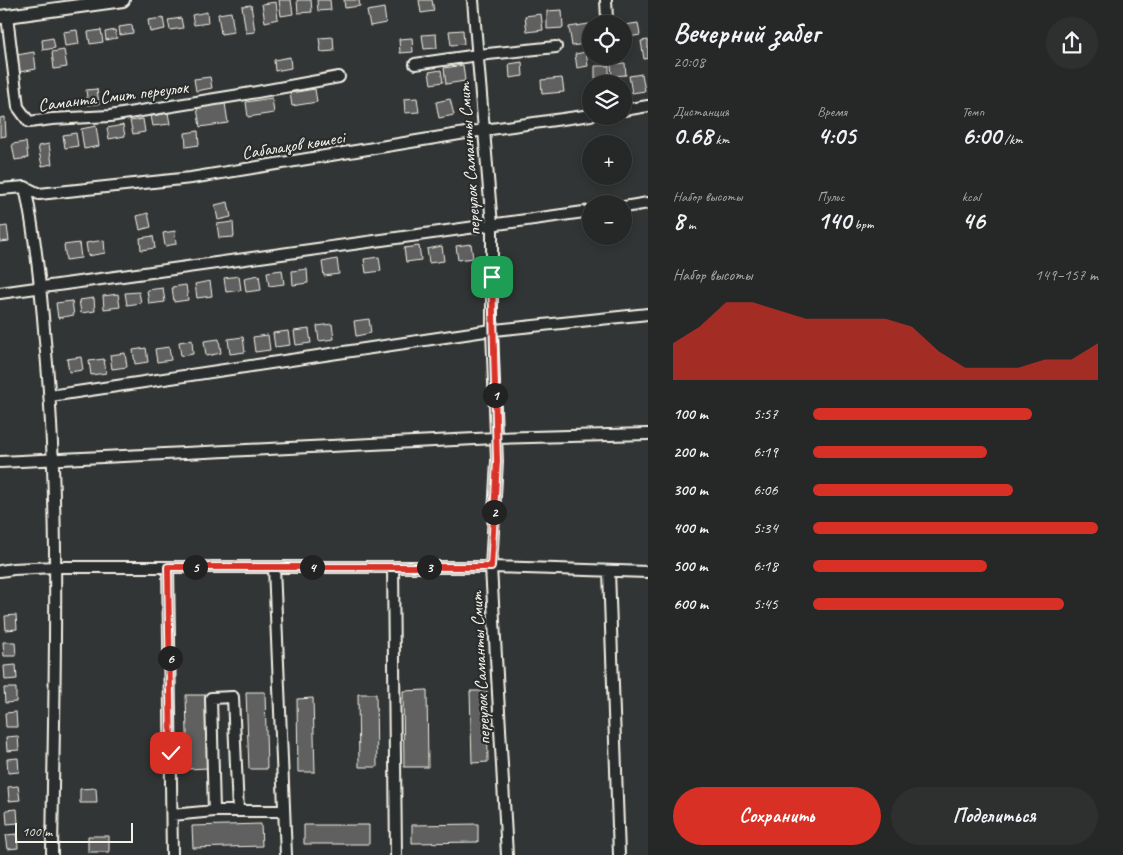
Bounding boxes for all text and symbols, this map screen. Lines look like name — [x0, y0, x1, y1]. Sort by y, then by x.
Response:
map controls — [582, 15, 632, 245]
button: locate — [582, 15, 632, 65]
text: Вечерний забег — [673, 15, 820, 50]
button: share — [1046, 17, 1098, 69]
text: 20:08 — [673, 52, 705, 72]
button: layers — [582, 75, 632, 125]
street label: Саманта Смит переулок — [37, 76, 191, 116]
street label: переулок Саманты Смит — [453, 81, 485, 236]
text: Дистанция — [673, 103, 729, 120]
text: Время — [817, 103, 847, 120]
text: Темп — [962, 103, 984, 120]
text: 0.68 — [673, 120, 712, 152]
text: 4:05 — [817, 120, 856, 152]
text: 6:00 — [962, 120, 1001, 152]
street label: Сабалақов көшесі — [240, 126, 349, 164]
text: km — [712, 131, 729, 148]
text: /km — [1001, 131, 1023, 148]
button: + — [582, 135, 632, 185]
text: Набор высоты — [673, 188, 742, 205]
text: Пульс — [817, 188, 844, 205]
text: kcal — [962, 188, 980, 205]
button: − — [582, 195, 632, 245]
text: 8 — [673, 205, 684, 237]
text: 140 — [817, 205, 851, 237]
text: 46 — [962, 205, 985, 237]
text: m — [684, 216, 696, 233]
text: bpm — [851, 216, 874, 233]
pin — [471, 256, 513, 298]
icon: arrive — [478, 263, 506, 291]
text: Набор высоты — [673, 265, 752, 285]
text: 149–157 m — [1035, 265, 1098, 285]
pin: 1 — [482, 382, 508, 408]
text: 1 — [492, 387, 499, 404]
text: 100 m — [673, 404, 708, 424]
text: 5:57 — [753, 404, 778, 424]
text: 200 m — [673, 442, 708, 462]
text: 6:19 — [753, 442, 778, 462]
text: 300 m — [673, 480, 708, 500]
text: 6:06 — [753, 480, 778, 500]
pin: 2 — [482, 500, 506, 524]
text: 2 — [491, 504, 498, 521]
text: 400 m — [673, 518, 708, 538]
text: 5:34 — [753, 518, 778, 538]
pin: 5 — [182, 554, 208, 580]
pin: 4 — [300, 554, 324, 580]
pin: 3 — [416, 554, 442, 580]
text: 500 m — [673, 556, 707, 576]
text: 6:18 — [753, 556, 778, 576]
text: 5 — [192, 559, 199, 576]
text: 4 — [309, 559, 316, 576]
text: 3 — [426, 559, 433, 576]
street label: переулок Саманты Смит — [465, 590, 495, 745]
text: 600 m — [673, 594, 708, 614]
text: 5:45 — [753, 594, 778, 614]
pin: 6 — [158, 646, 182, 670]
text: 6 — [167, 650, 174, 667]
pin — [150, 732, 192, 774]
icon: check — [157, 739, 185, 767]
button: Сохранить — [673, 787, 881, 845]
button: Поделиться — [891, 787, 1098, 845]
scale bar — [15, 820, 132, 843]
text: 100 m — [22, 823, 52, 840]

